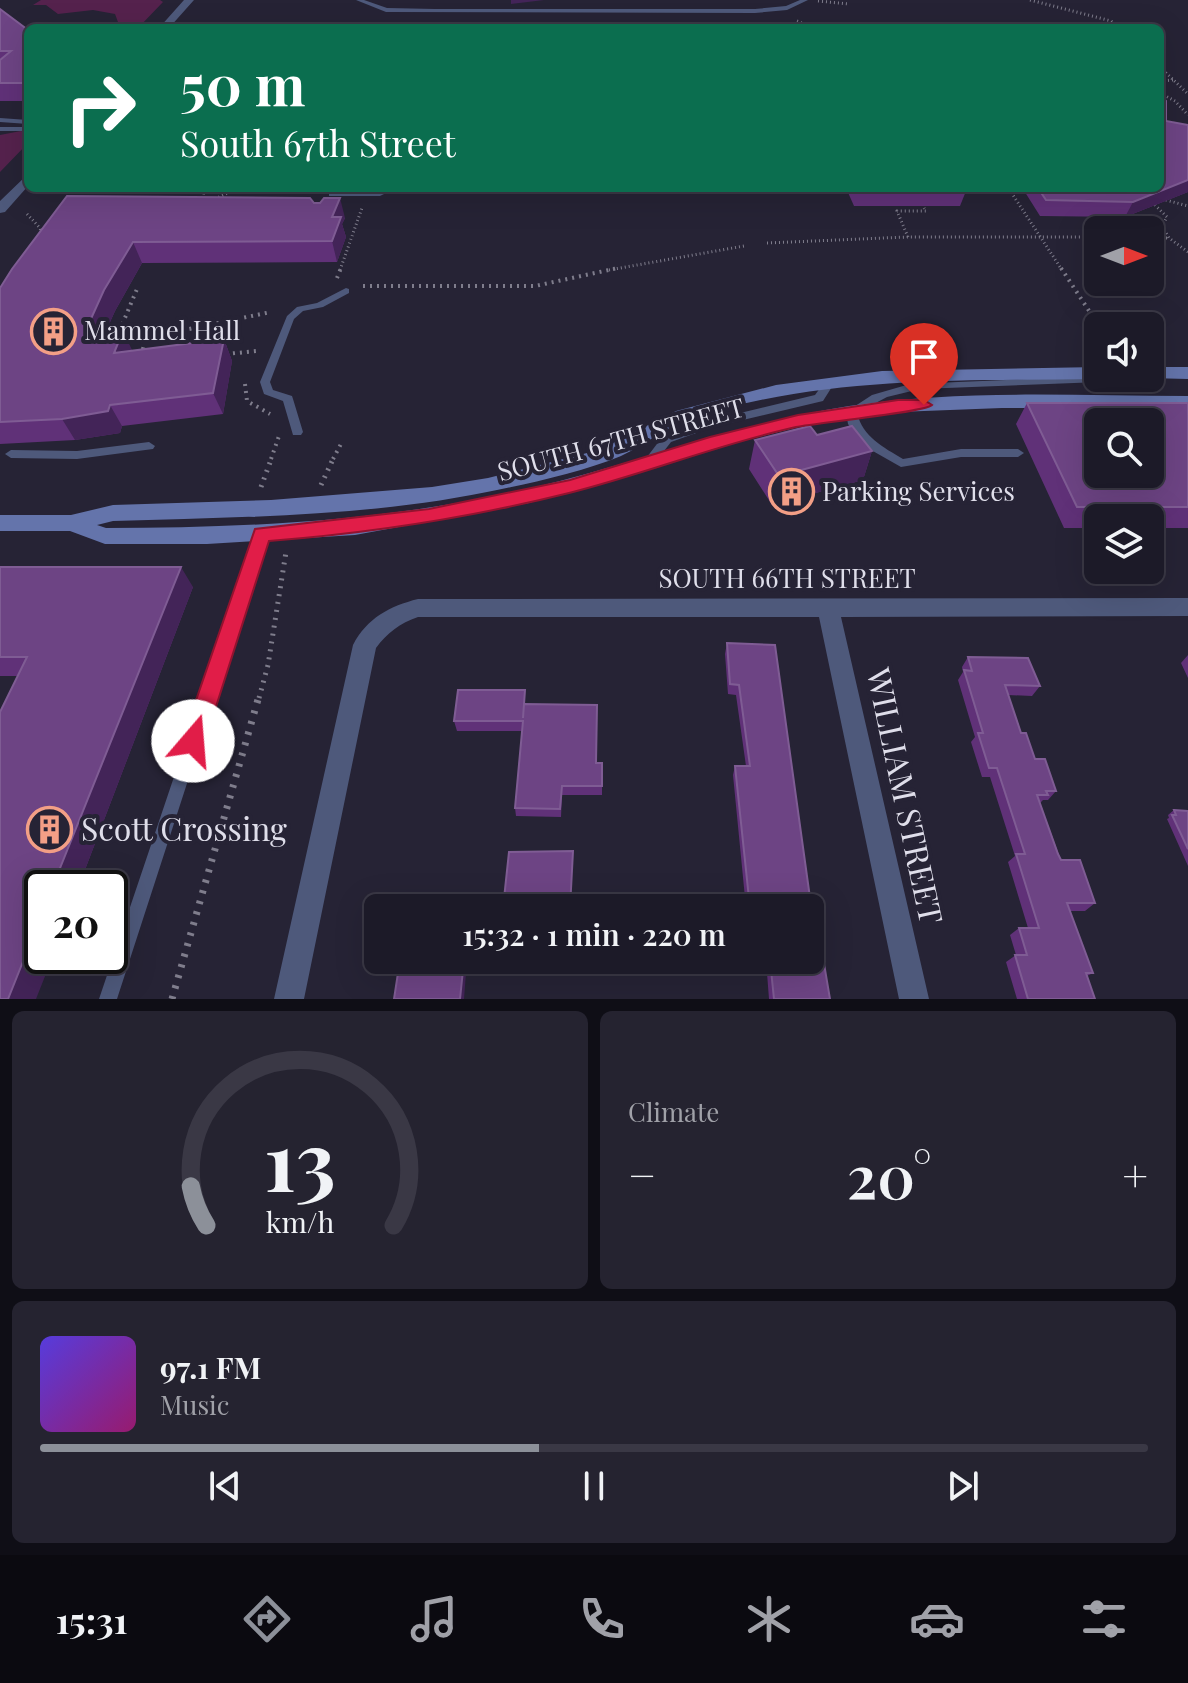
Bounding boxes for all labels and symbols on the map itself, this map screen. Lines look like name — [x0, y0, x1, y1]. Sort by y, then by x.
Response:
north arrow — [1084, 216, 1164, 296]
building icon: Mammel Hall — [29, 307, 77, 355]
place label: Mammel Hall — [84, 312, 240, 347]
pin — [890, 323, 958, 405]
street label: SOUTH 67TH STREET — [493, 389, 748, 488]
building icon: Parking Services — [767, 468, 815, 516]
place label: Parking Services — [822, 473, 1015, 508]
street label: SOUTH 66TH STREET — [658, 560, 916, 595]
street label: WILLIAM STREET — [858, 663, 955, 927]
position arrow — [151, 699, 235, 783]
building icon: Scott Crossing — [26, 806, 74, 854]
place label: Scott Crossing — [81, 806, 287, 849]
speed limit sign: 20 — [24, 870, 128, 974]

